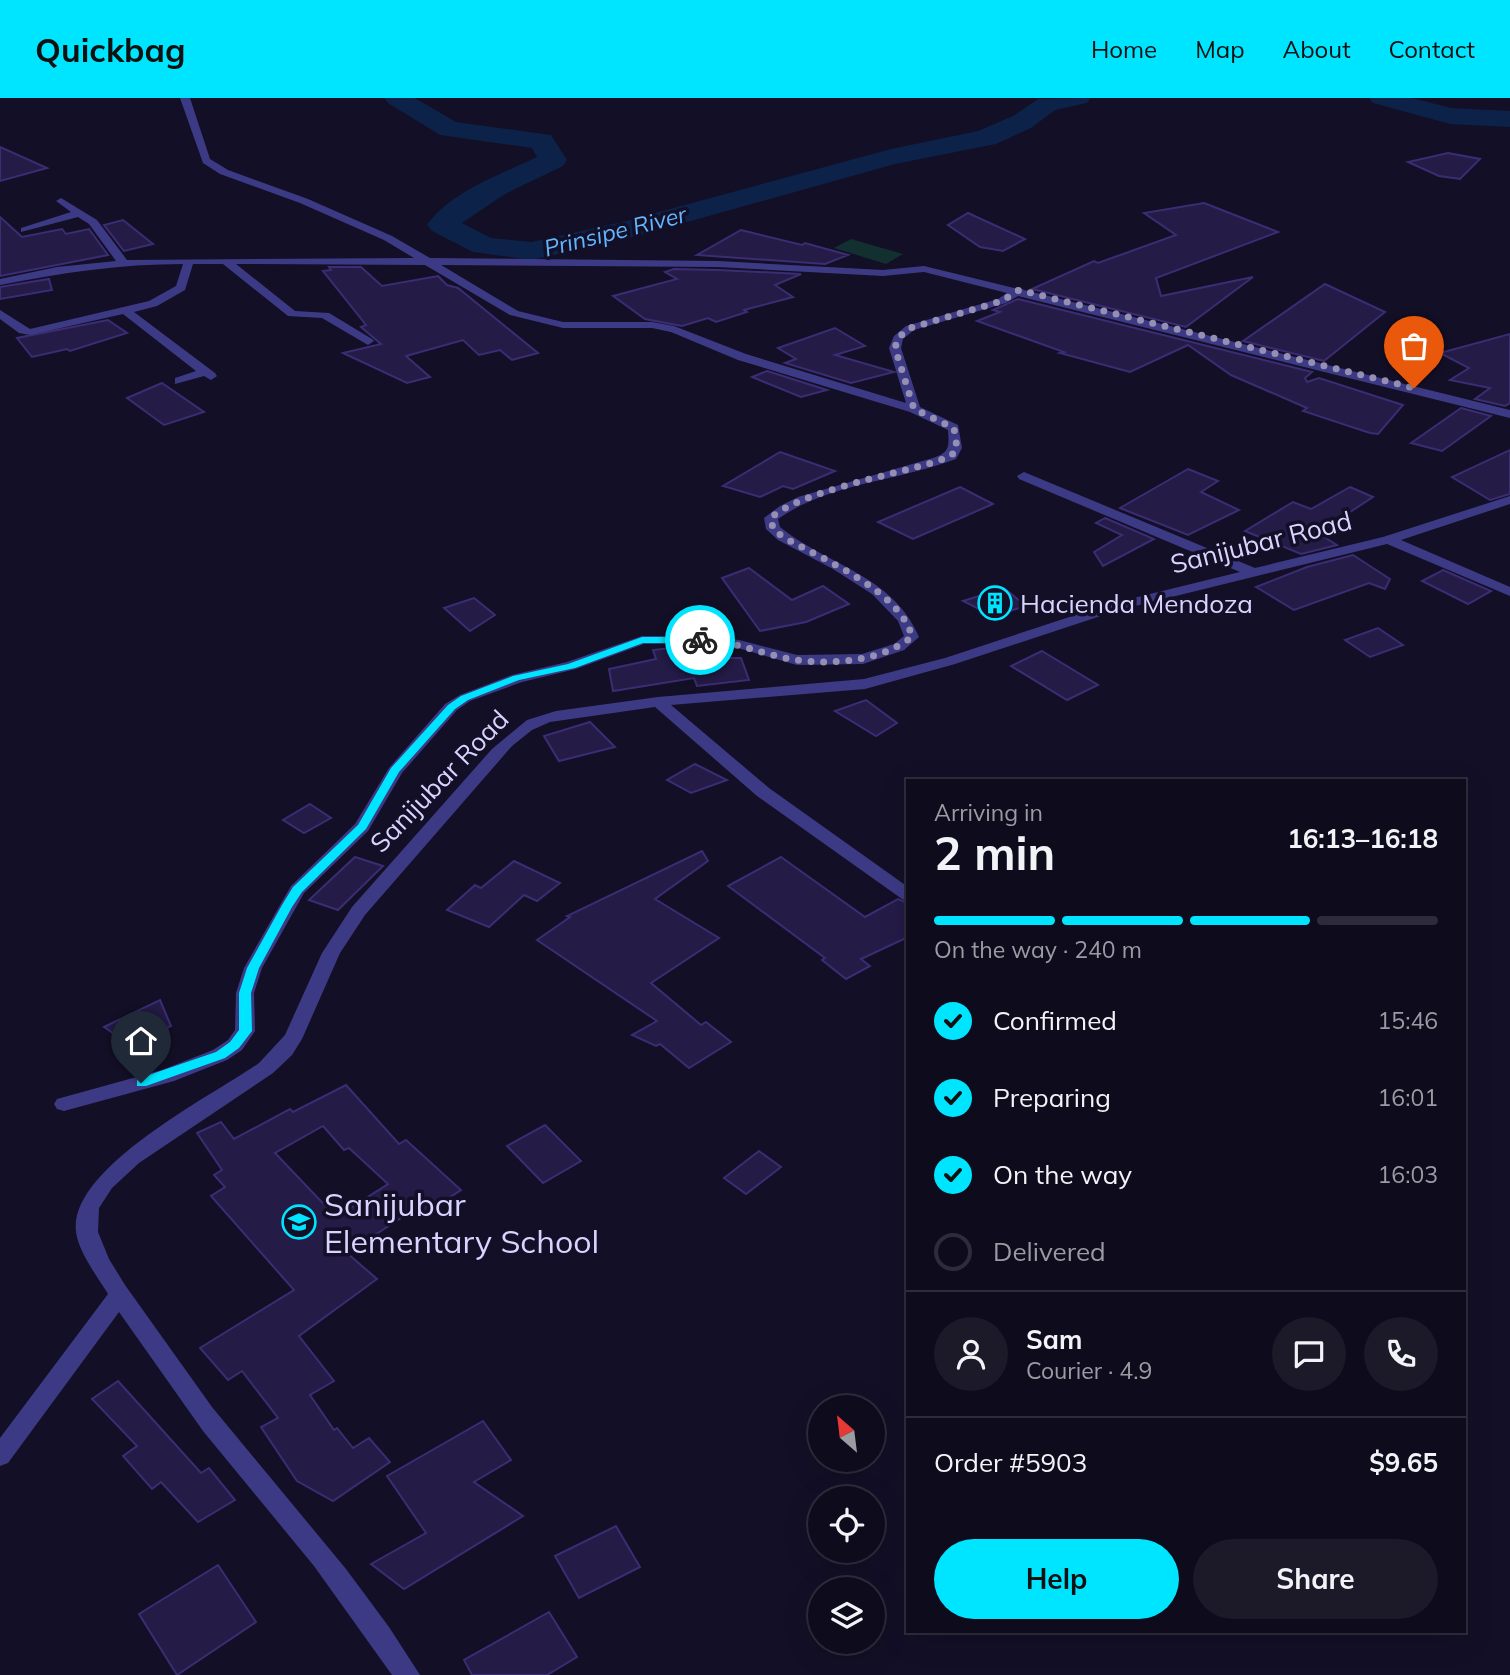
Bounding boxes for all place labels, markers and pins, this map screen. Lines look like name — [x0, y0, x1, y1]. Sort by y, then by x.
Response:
pin — [1384, 316, 1444, 388]
building icon: Hacienda Mendoza — [976, 584, 1014, 622]
place label: Hacienda Mendoza — [1020, 587, 1253, 620]
pin — [111, 1011, 171, 1083]
place label: Sanijubar Elementary School — [324, 1184, 599, 1261]
school or university icon: Sanijubar Elementary School — [280, 1203, 318, 1241]

